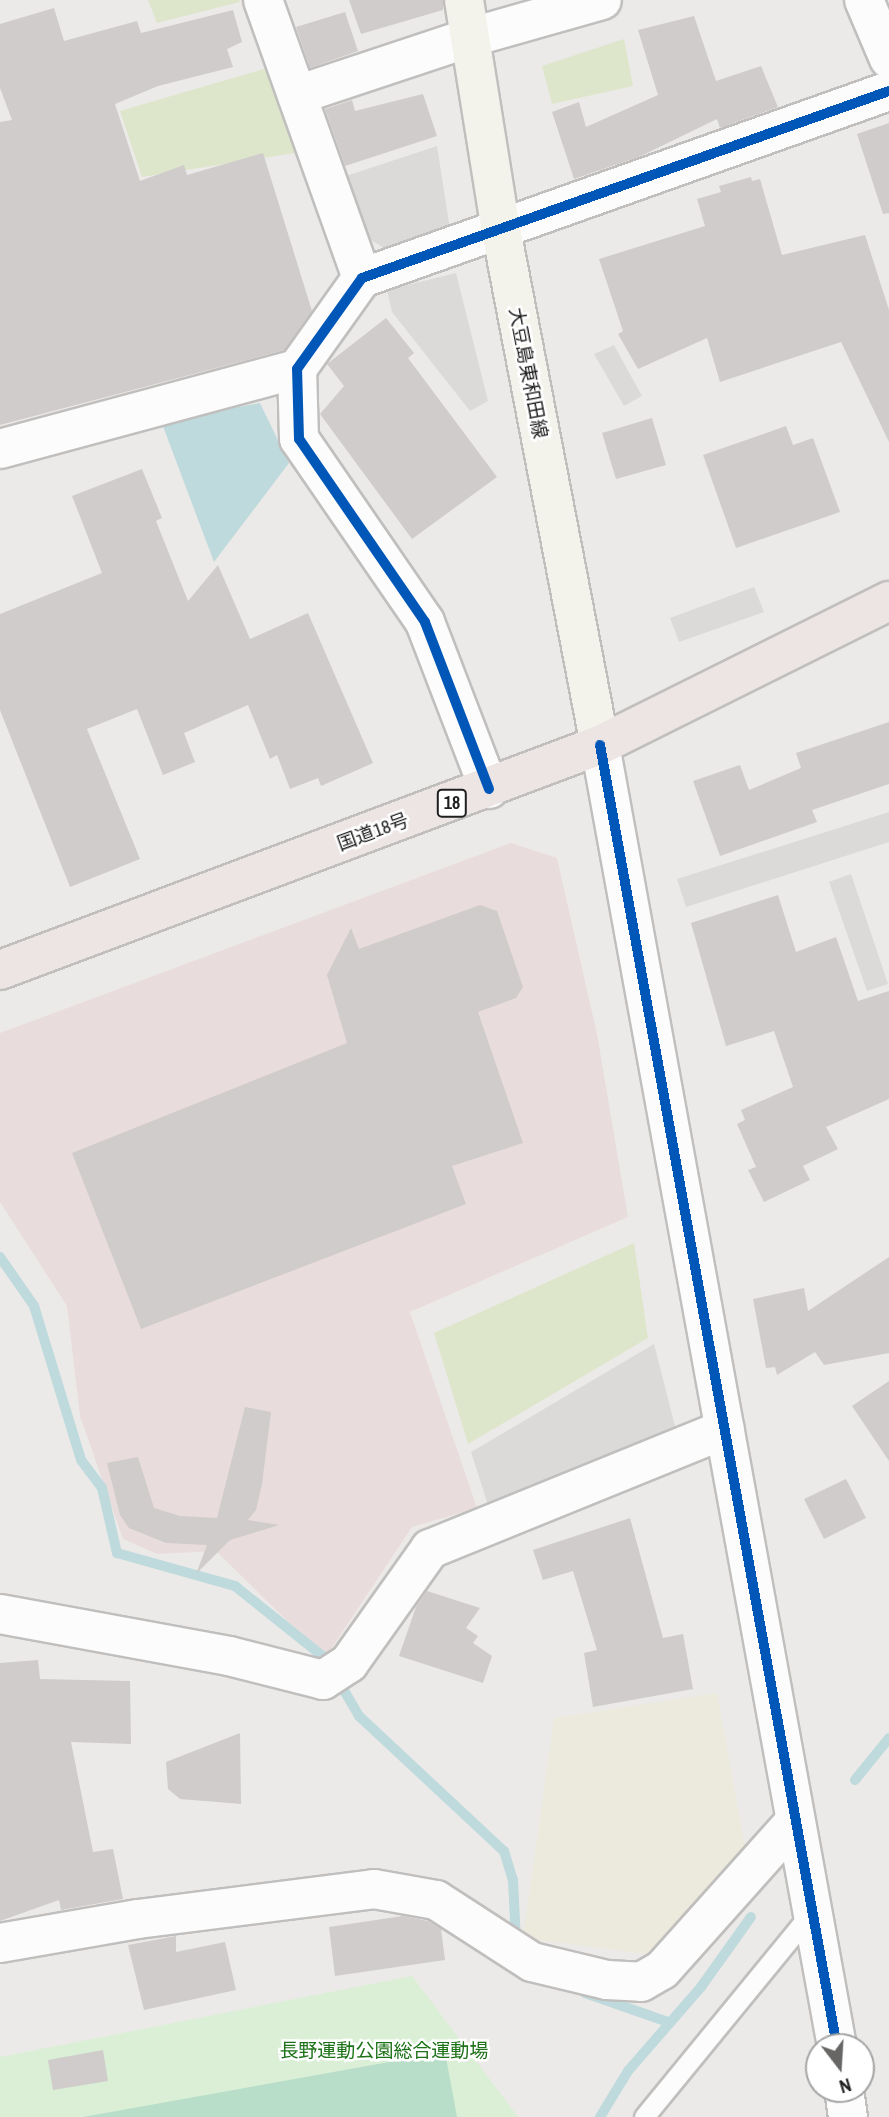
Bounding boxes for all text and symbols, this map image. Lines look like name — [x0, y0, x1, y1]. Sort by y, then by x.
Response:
street label: 大豆島東和田線 — [504, 306, 552, 440]
road number: 18 — [436, 788, 468, 818]
street label: 国道18号 — [334, 809, 412, 855]
north arrow — [805, 2033, 875, 2103]
park label: 長野運動公園総合運動場 — [280, 2040, 488, 2062]
text: N — [836, 2072, 855, 2100]

